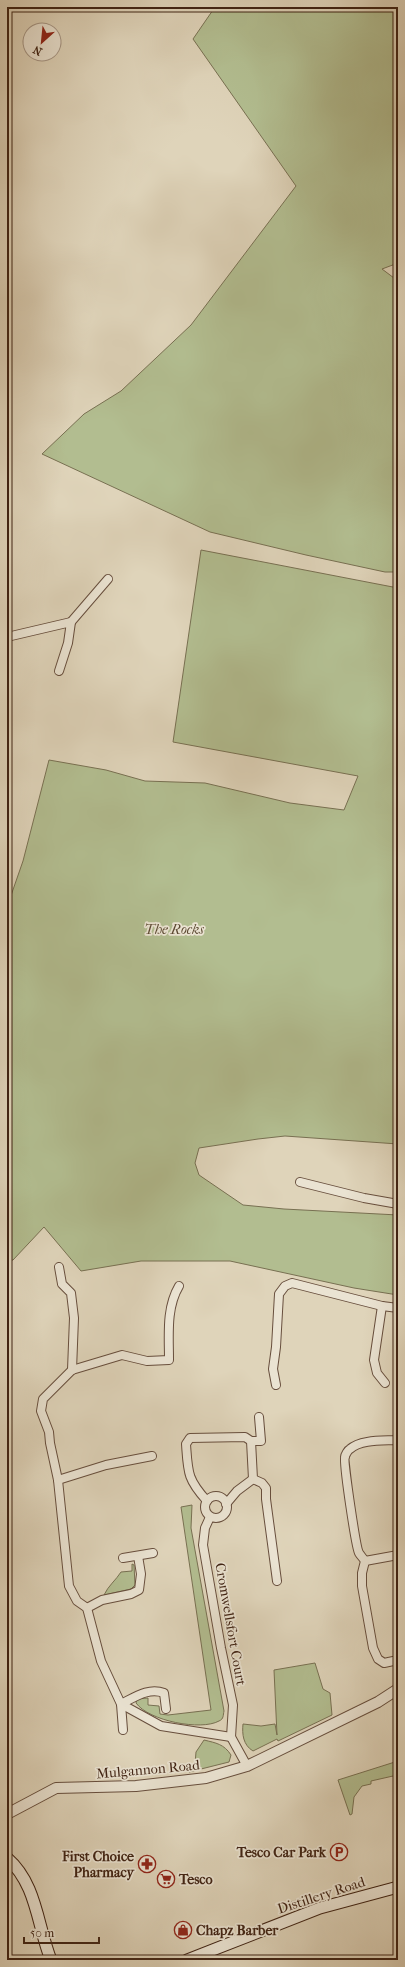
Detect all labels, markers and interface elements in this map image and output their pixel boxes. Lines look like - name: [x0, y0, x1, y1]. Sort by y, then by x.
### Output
- north arrow: [22, 22, 62, 62]
- text: N: [30, 42, 44, 58]
- park label: The Rocks: [144, 921, 204, 938]
- street label: Cromwellsfort Court: [211, 1561, 250, 1687]
- street label: Mulgannon Road: [96, 1756, 201, 1782]
- parking icon: Tesco Car Park: [329, 1842, 349, 1862]
- place label: Tesco Car Park: [236, 1844, 327, 1861]
- place label: First Choice Pharmacy: [61, 1848, 136, 1881]
- pharmacy icon: First Choice Pharmacy: [137, 1854, 157, 1874]
- supermarket icon: Tesco: [156, 1869, 176, 1889]
- place label: Tesco: [178, 1871, 213, 1888]
- street label: Distillery Road: [275, 1873, 368, 1918]
- scale bar: [24, 1919, 99, 1945]
- shop icon: Chapz Barber: [173, 1920, 193, 1940]
- place label: Chapz Barber: [196, 1922, 279, 1939]
- text: 50 m: [30, 1926, 54, 1940]

